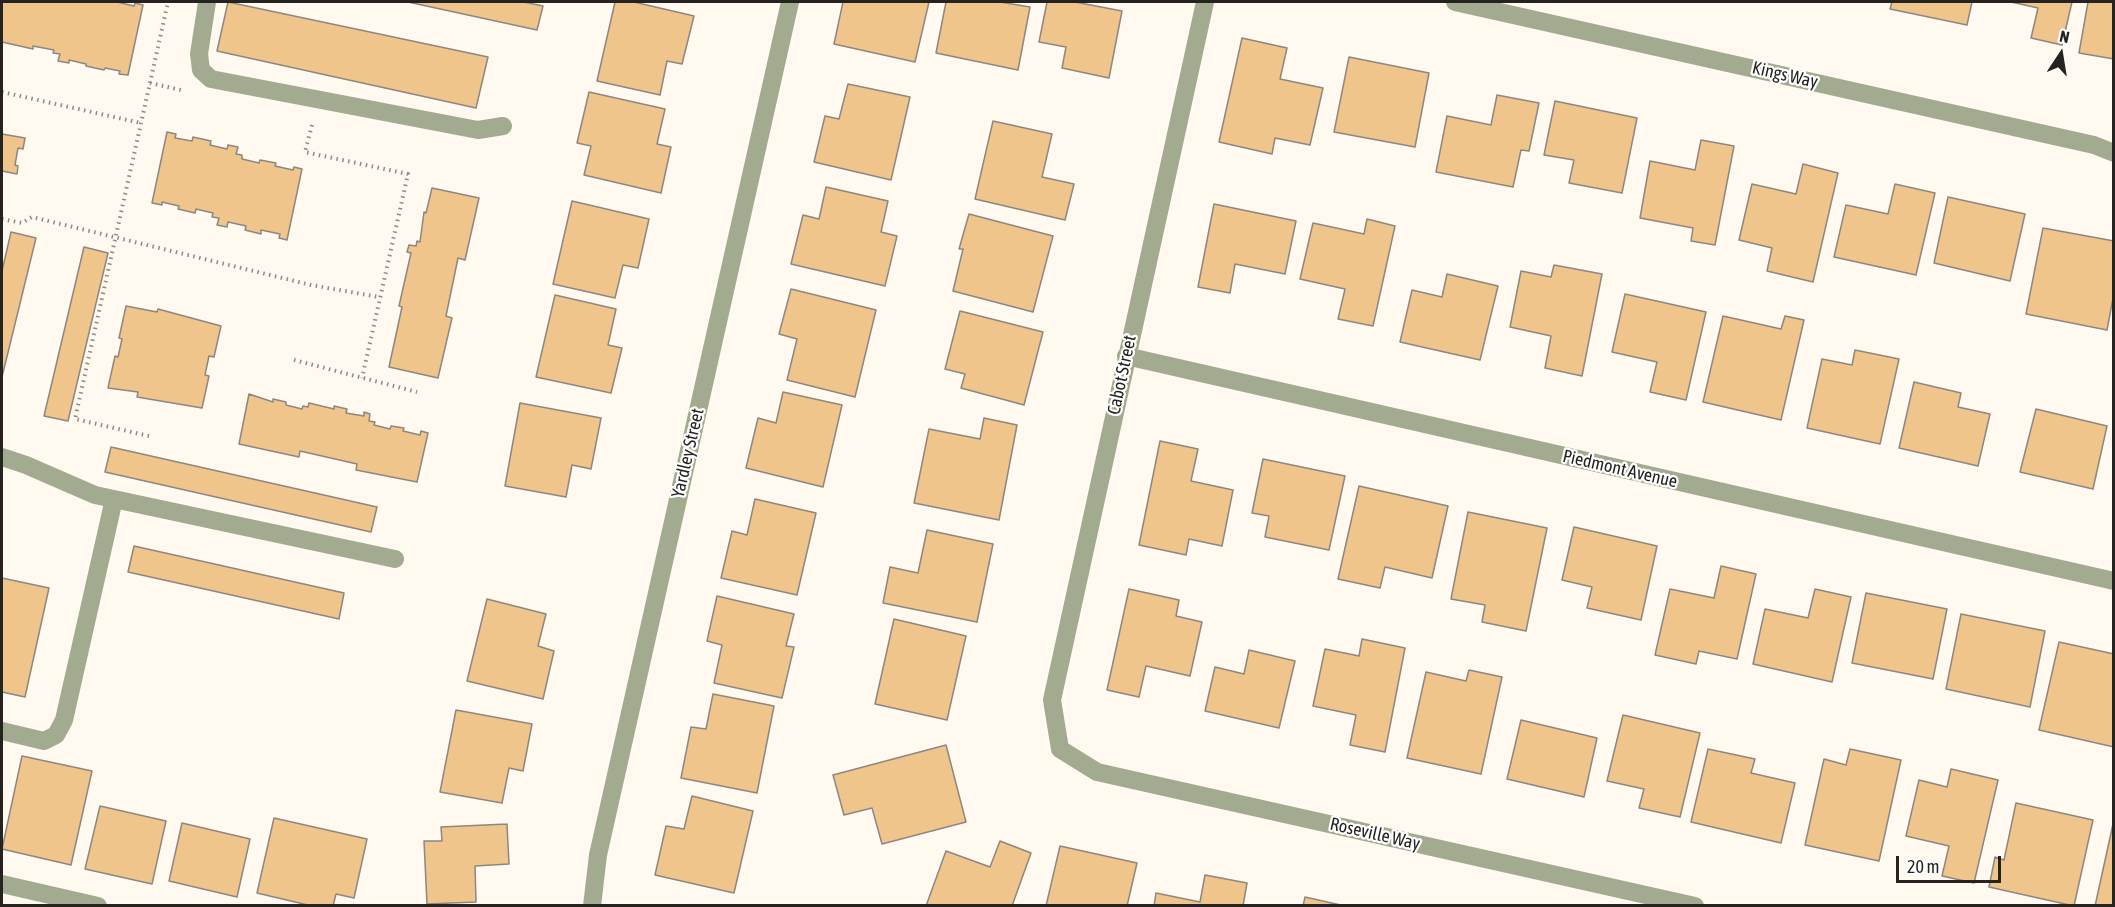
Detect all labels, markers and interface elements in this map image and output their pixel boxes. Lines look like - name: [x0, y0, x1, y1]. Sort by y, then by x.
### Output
- north arrow: [2031, 24, 2091, 84]
- text: N: [2058, 27, 2071, 46]
- street label: Kings Way: [1750, 57, 1820, 93]
- street label: Cabot Street: [1103, 333, 1141, 417]
- street label: Yardley Street: [667, 406, 709, 500]
- street label: Piedmont Avenue: [1561, 445, 1679, 493]
- street label: Roseville Way: [1328, 813, 1422, 855]
- scale bar: [1899, 844, 2004, 882]
- text: 20 m: [1907, 856, 1939, 877]

